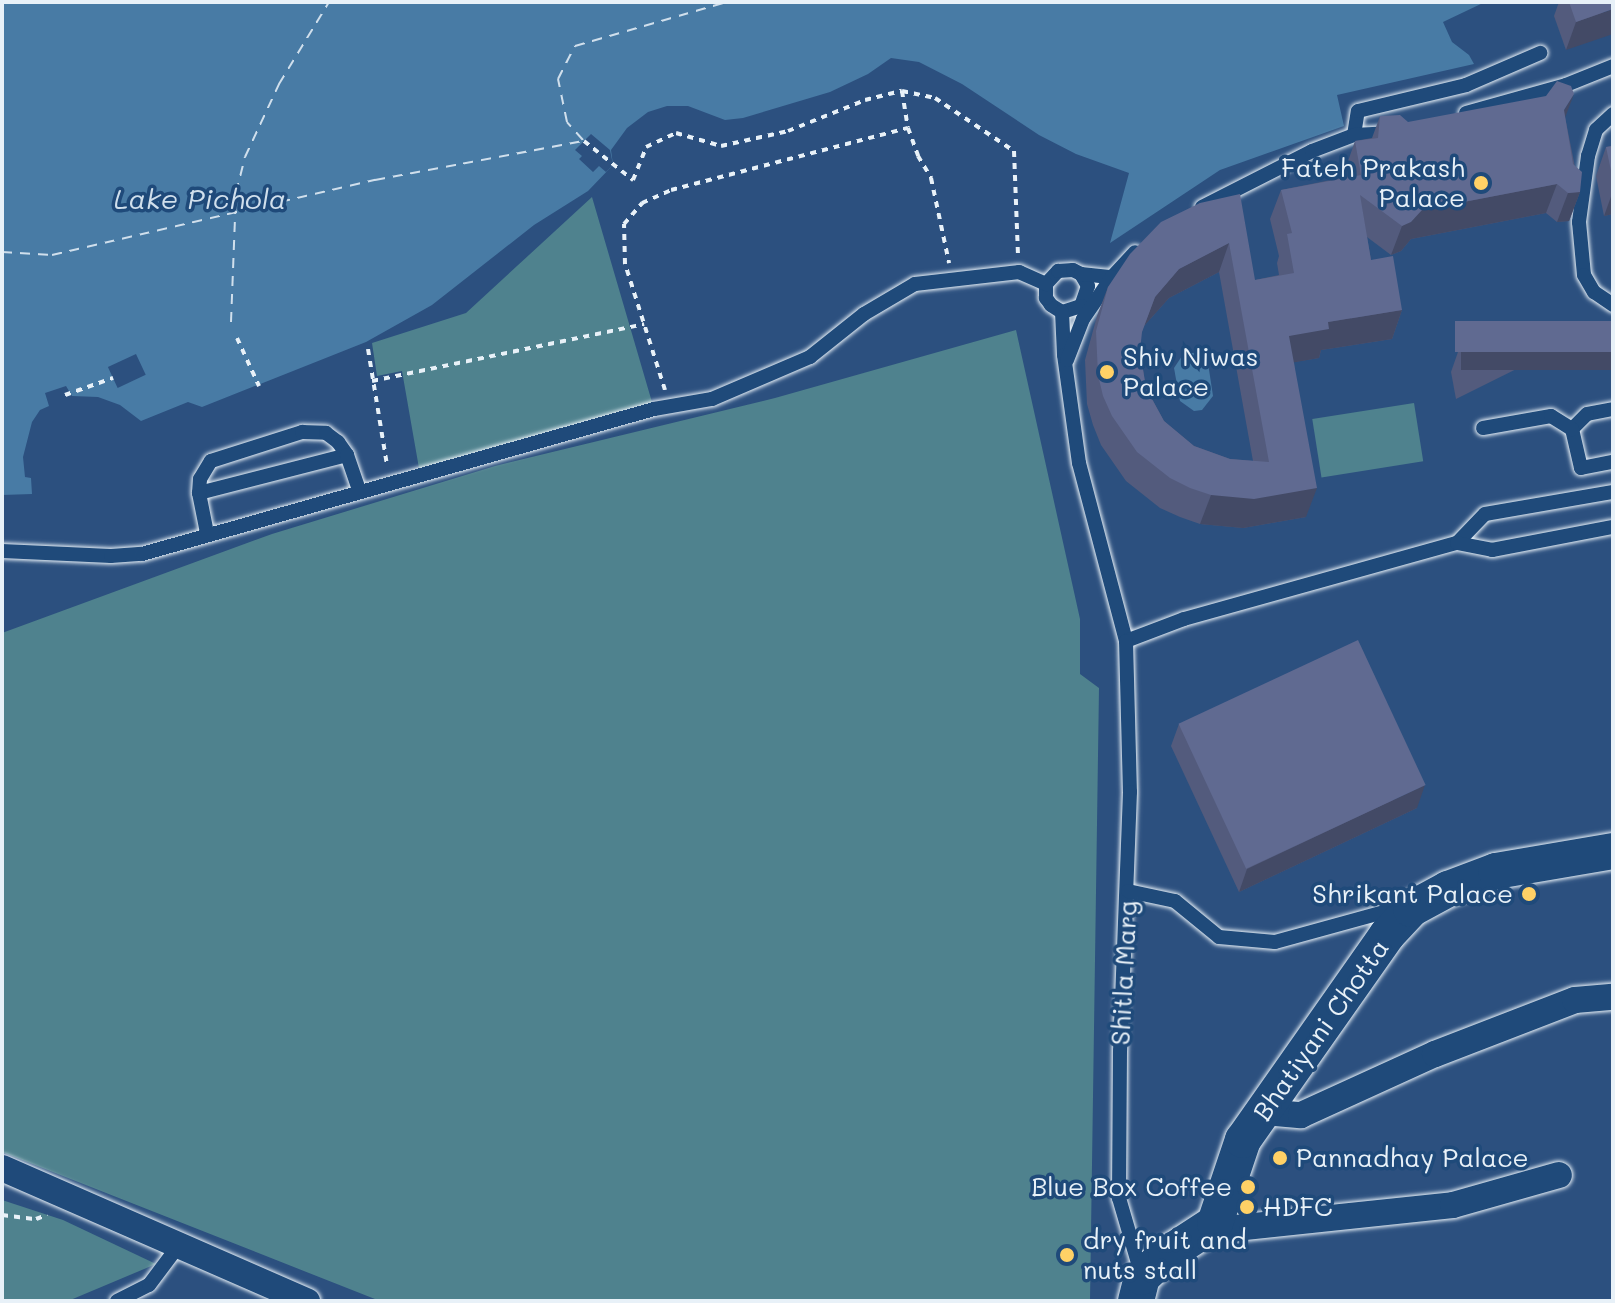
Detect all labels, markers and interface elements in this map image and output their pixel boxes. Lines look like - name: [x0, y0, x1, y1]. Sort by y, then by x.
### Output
- place label: Fateh Prakash Palace: [1281, 152, 1465, 214]
- marker: Fateh Prakash Palace: [1472, 174, 1490, 192]
- water label: Lake Pichola: [114, 181, 286, 215]
- place label: Shiv Niwas Palace: [1123, 341, 1258, 402]
- marker: Shiv Niwas Palace: [1098, 363, 1116, 381]
- place label: Shrikant Palace: [1312, 878, 1513, 910]
- marker: Shrikant Palace: [1520, 885, 1538, 903]
- street label: Shitla Marg: [1105, 900, 1143, 1046]
- street label: Bhatiyani Chotta: [1247, 933, 1395, 1127]
- place label: Pannadhay Palace: [1296, 1142, 1529, 1174]
- marker: Pannadhay Palace: [1271, 1149, 1289, 1167]
- place label: Blue Box Coffee: [1031, 1171, 1232, 1203]
- marker: Blue Box Coffee: [1239, 1178, 1257, 1196]
- place label: HDFC: [1263, 1191, 1332, 1223]
- marker: HDFC: [1238, 1198, 1256, 1216]
- place label: dry fruit and nuts stall: [1083, 1224, 1247, 1286]
- marker: dry fruit and nuts stall: [1058, 1246, 1076, 1264]

